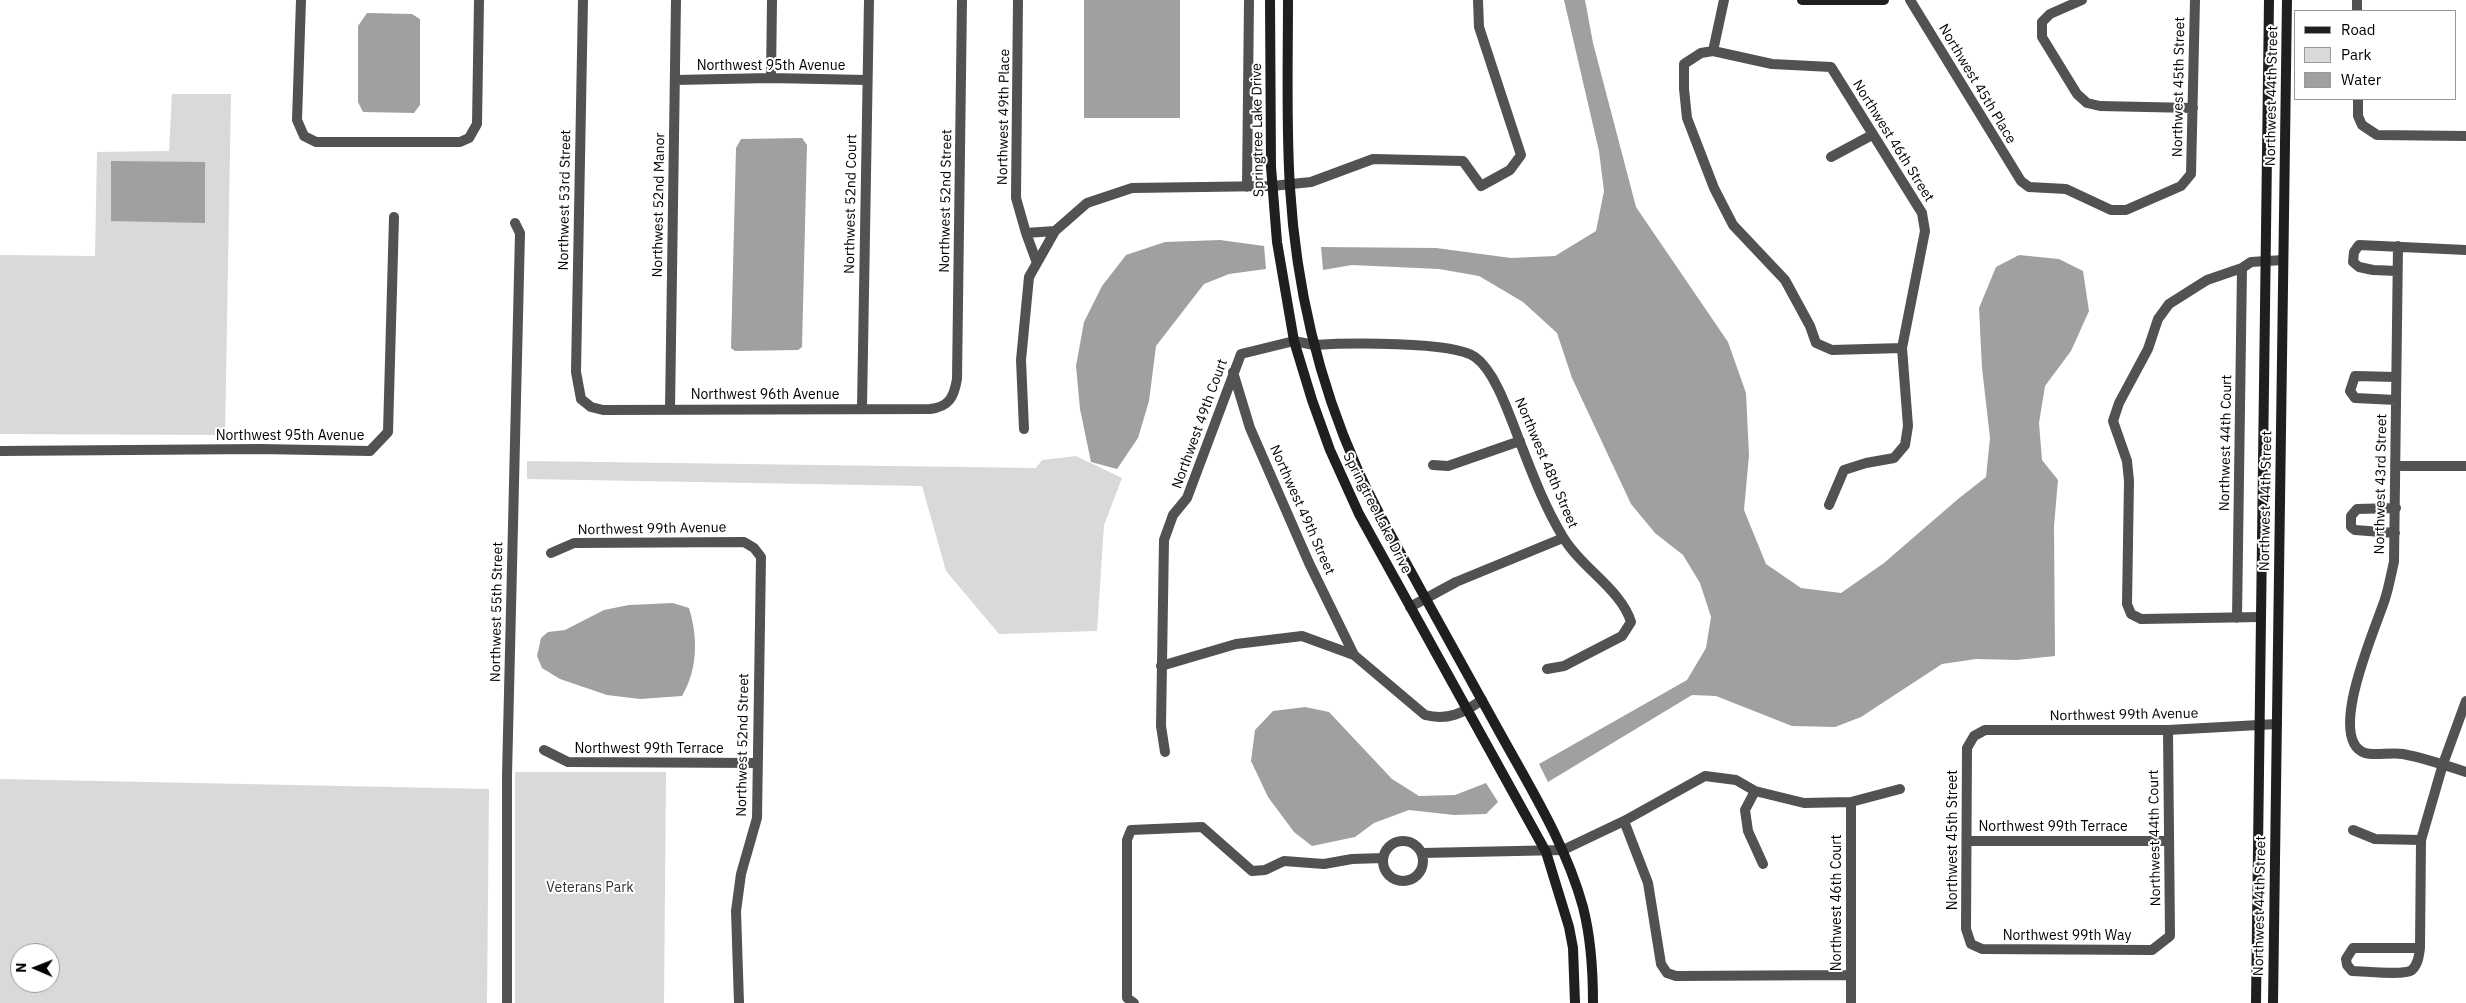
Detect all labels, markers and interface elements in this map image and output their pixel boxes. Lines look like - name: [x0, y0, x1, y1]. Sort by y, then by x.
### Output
- legend: [2294, 10, 2456, 100]
- street label: Northwest 45th Street: [2169, 17, 2189, 157]
- text: Road: [2341, 20, 2376, 39]
- street label: Northwest 45th Place: [1935, 21, 2019, 147]
- street label: Northwest 44th Street: [2262, 26, 2282, 166]
- text: Park: [2341, 45, 2371, 64]
- street label: Northwest 49th Place: [994, 49, 1014, 185]
- street label: Northwest 95th Avenue: [697, 58, 845, 74]
- street label: Springtree Lake Drive: [1248, 63, 1268, 197]
- text: Water: [2341, 70, 2381, 89]
- street label: Northwest 46th Street: [1849, 77, 1937, 205]
- street label: Northwest 52nd Street: [936, 129, 956, 273]
- street label: Northwest 53rd Street: [555, 130, 575, 270]
- street label: Northwest 52nd Manor: [649, 132, 669, 278]
- street label: Northwest 52nd Court: [841, 134, 861, 274]
- street label: Northwest 49th Court: [1169, 357, 1231, 491]
- street label: Northwest 44th Court: [2216, 375, 2236, 511]
- street label: Northwest 96th Avenue: [691, 387, 839, 403]
- street label: Northwest 48th Street: [1511, 395, 1581, 531]
- street label: Northwest 43rd Street: [2371, 414, 2391, 554]
- street label: Northwest 95th Avenue: [216, 428, 364, 444]
- street label: Northwest 44th Street: [2256, 431, 2276, 571]
- street label: Northwest 49th Street: [1266, 442, 1338, 578]
- street label: Springtree Lake Drive: [1339, 449, 1415, 577]
- street label: Northwest 99th Avenue: [577, 519, 727, 539]
- street label: Northwest 55th Street: [487, 542, 507, 682]
- street label: Northwest 52nd Street: [733, 673, 753, 817]
- street label: Northwest 99th Avenue: [2049, 705, 2199, 725]
- street label: Northwest 99th Terrace: [574, 741, 724, 757]
- street label: Northwest 45th Street: [1945, 770, 1961, 910]
- street label: Northwest 44th Court: [2145, 770, 2165, 906]
- street label: Northwest 99th Terrace: [1978, 819, 2128, 835]
- street label: Northwest 46th Court: [1829, 835, 1845, 971]
- street label: Northwest 44th Street: [2250, 836, 2270, 976]
- park label: Veterans Park: [546, 880, 634, 896]
- street label: Northwest 99th Way: [2003, 928, 2131, 944]
- north arrow: [10, 943, 60, 993]
- text: N: [12, 963, 30, 973]

